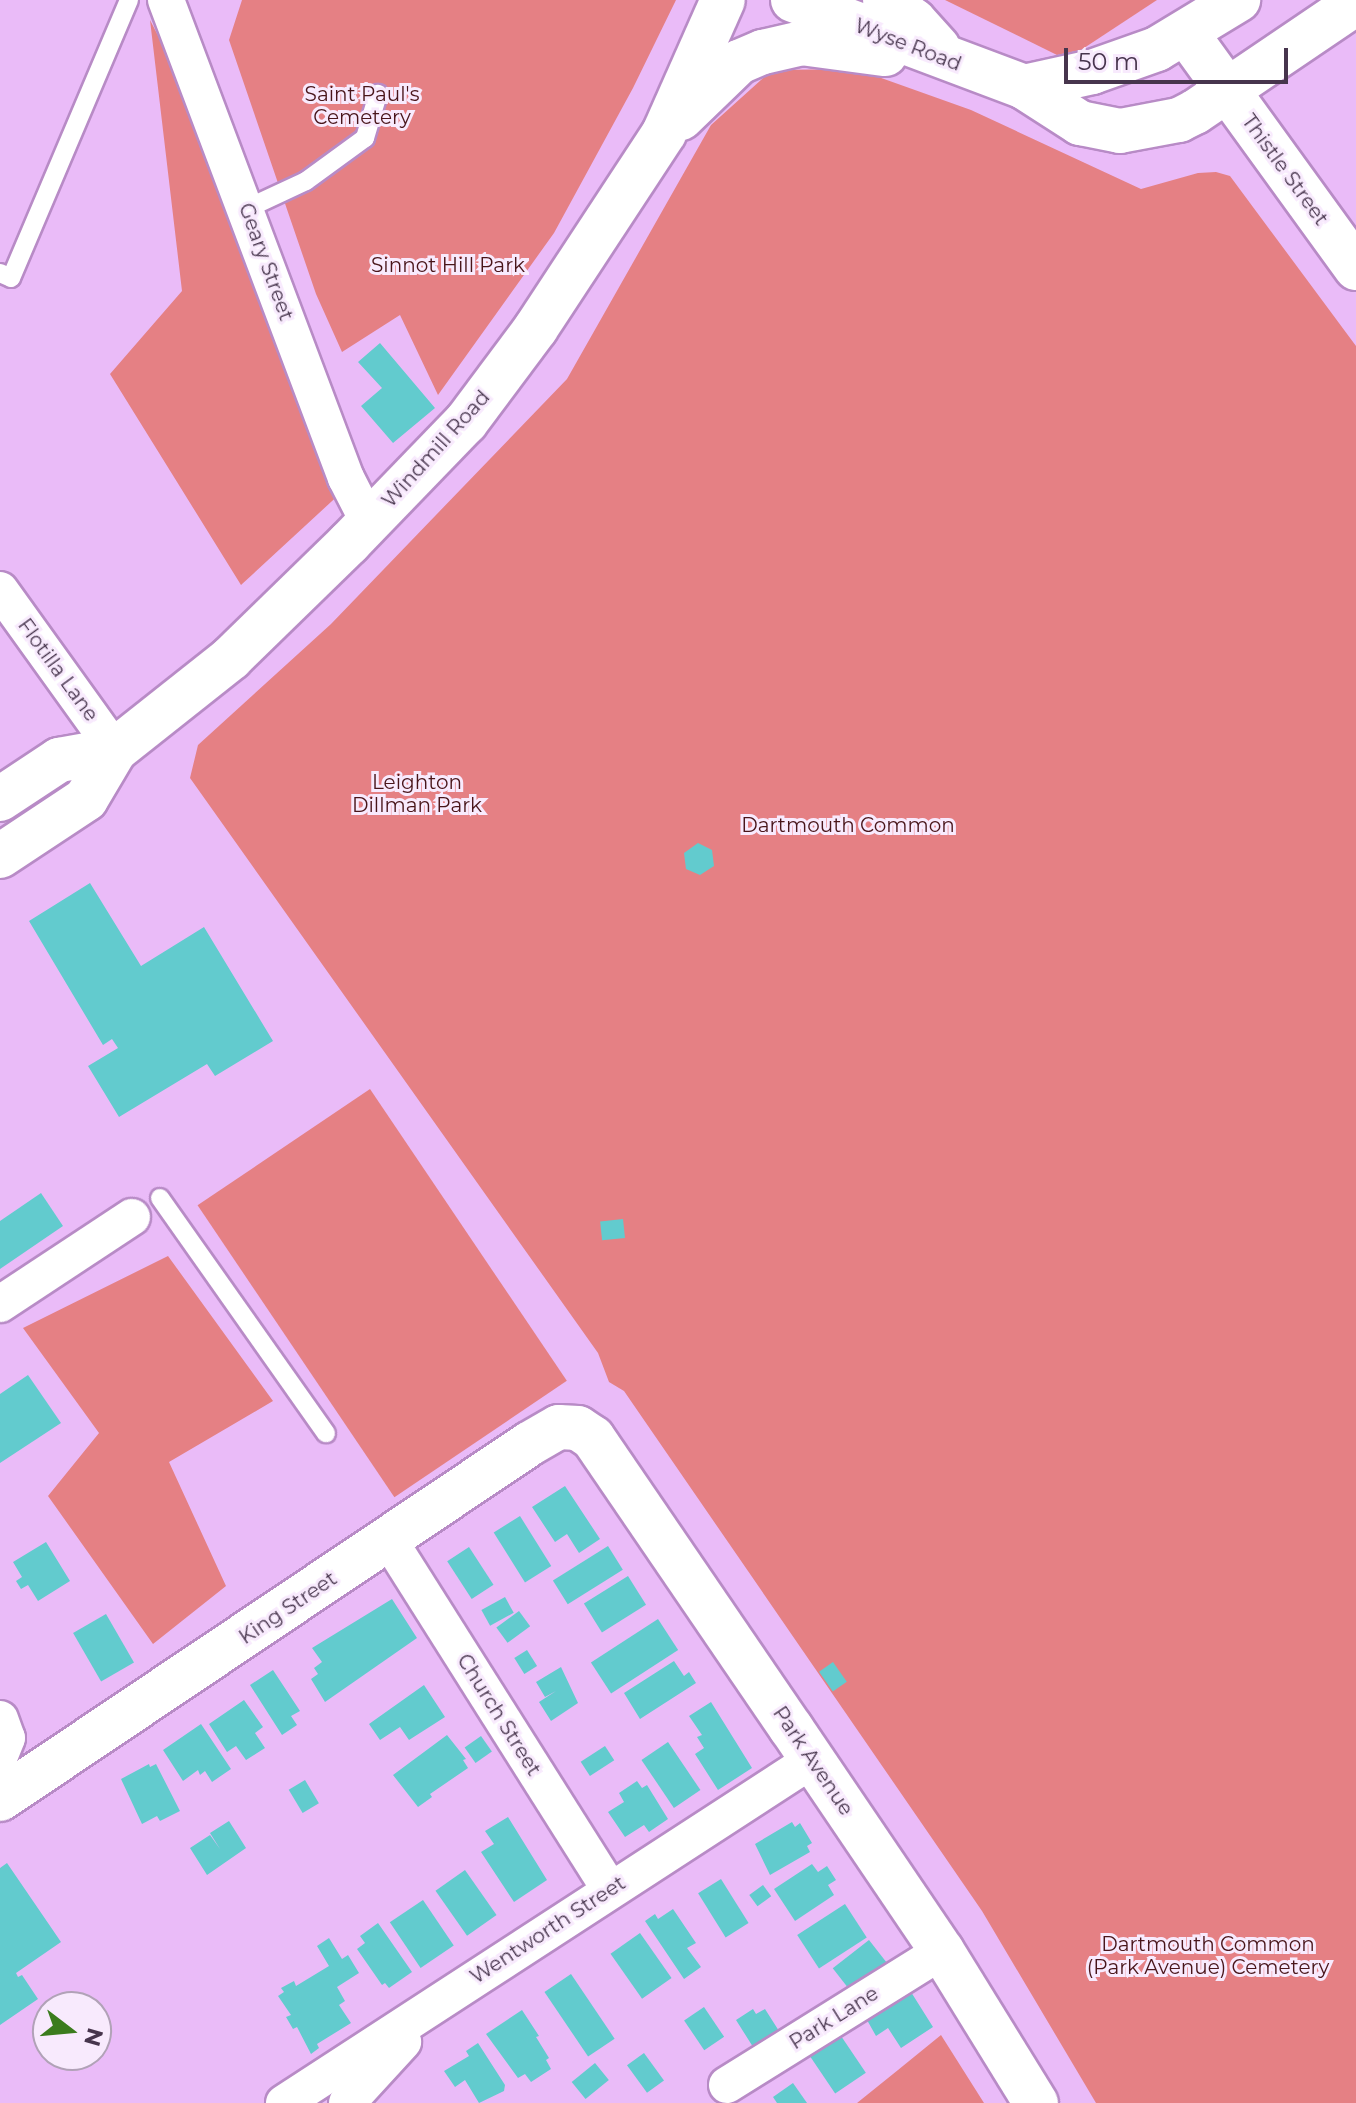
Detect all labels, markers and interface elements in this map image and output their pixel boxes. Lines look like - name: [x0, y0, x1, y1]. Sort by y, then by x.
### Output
- street label: Wyse Road: [851, 14, 965, 76]
- scale bar: [1068, 32, 1292, 82]
- text: 50 m: [1078, 47, 1139, 76]
- park label: Saint Paul's Cemetery: [305, 82, 419, 129]
- street label: Thistle Street: [1237, 110, 1333, 230]
- street label: Geary Street: [234, 200, 298, 324]
- park label: Sinnot Hill Park: [371, 253, 525, 277]
- street label: Windmill Road: [377, 386, 495, 512]
- street label: Flotilla Lane: [13, 614, 103, 726]
- park label: Leighton Dillman Park: [352, 771, 482, 818]
- park label: Dartmouth Common: [741, 813, 955, 837]
- street label: King Street: [235, 1567, 341, 1649]
- street label: Church Street: [452, 1650, 546, 1780]
- street label: Park Avenue: [768, 1702, 858, 1820]
- street label: Wentworth Street: [466, 1871, 630, 1989]
- park label: Dartmouth Common (Park Avenue) Cemetery: [1087, 1932, 1329, 1979]
- street label: Park Lane: [785, 1981, 883, 2055]
- north arrow: [32, 1991, 112, 2071]
- text: N: [78, 2025, 109, 2049]

